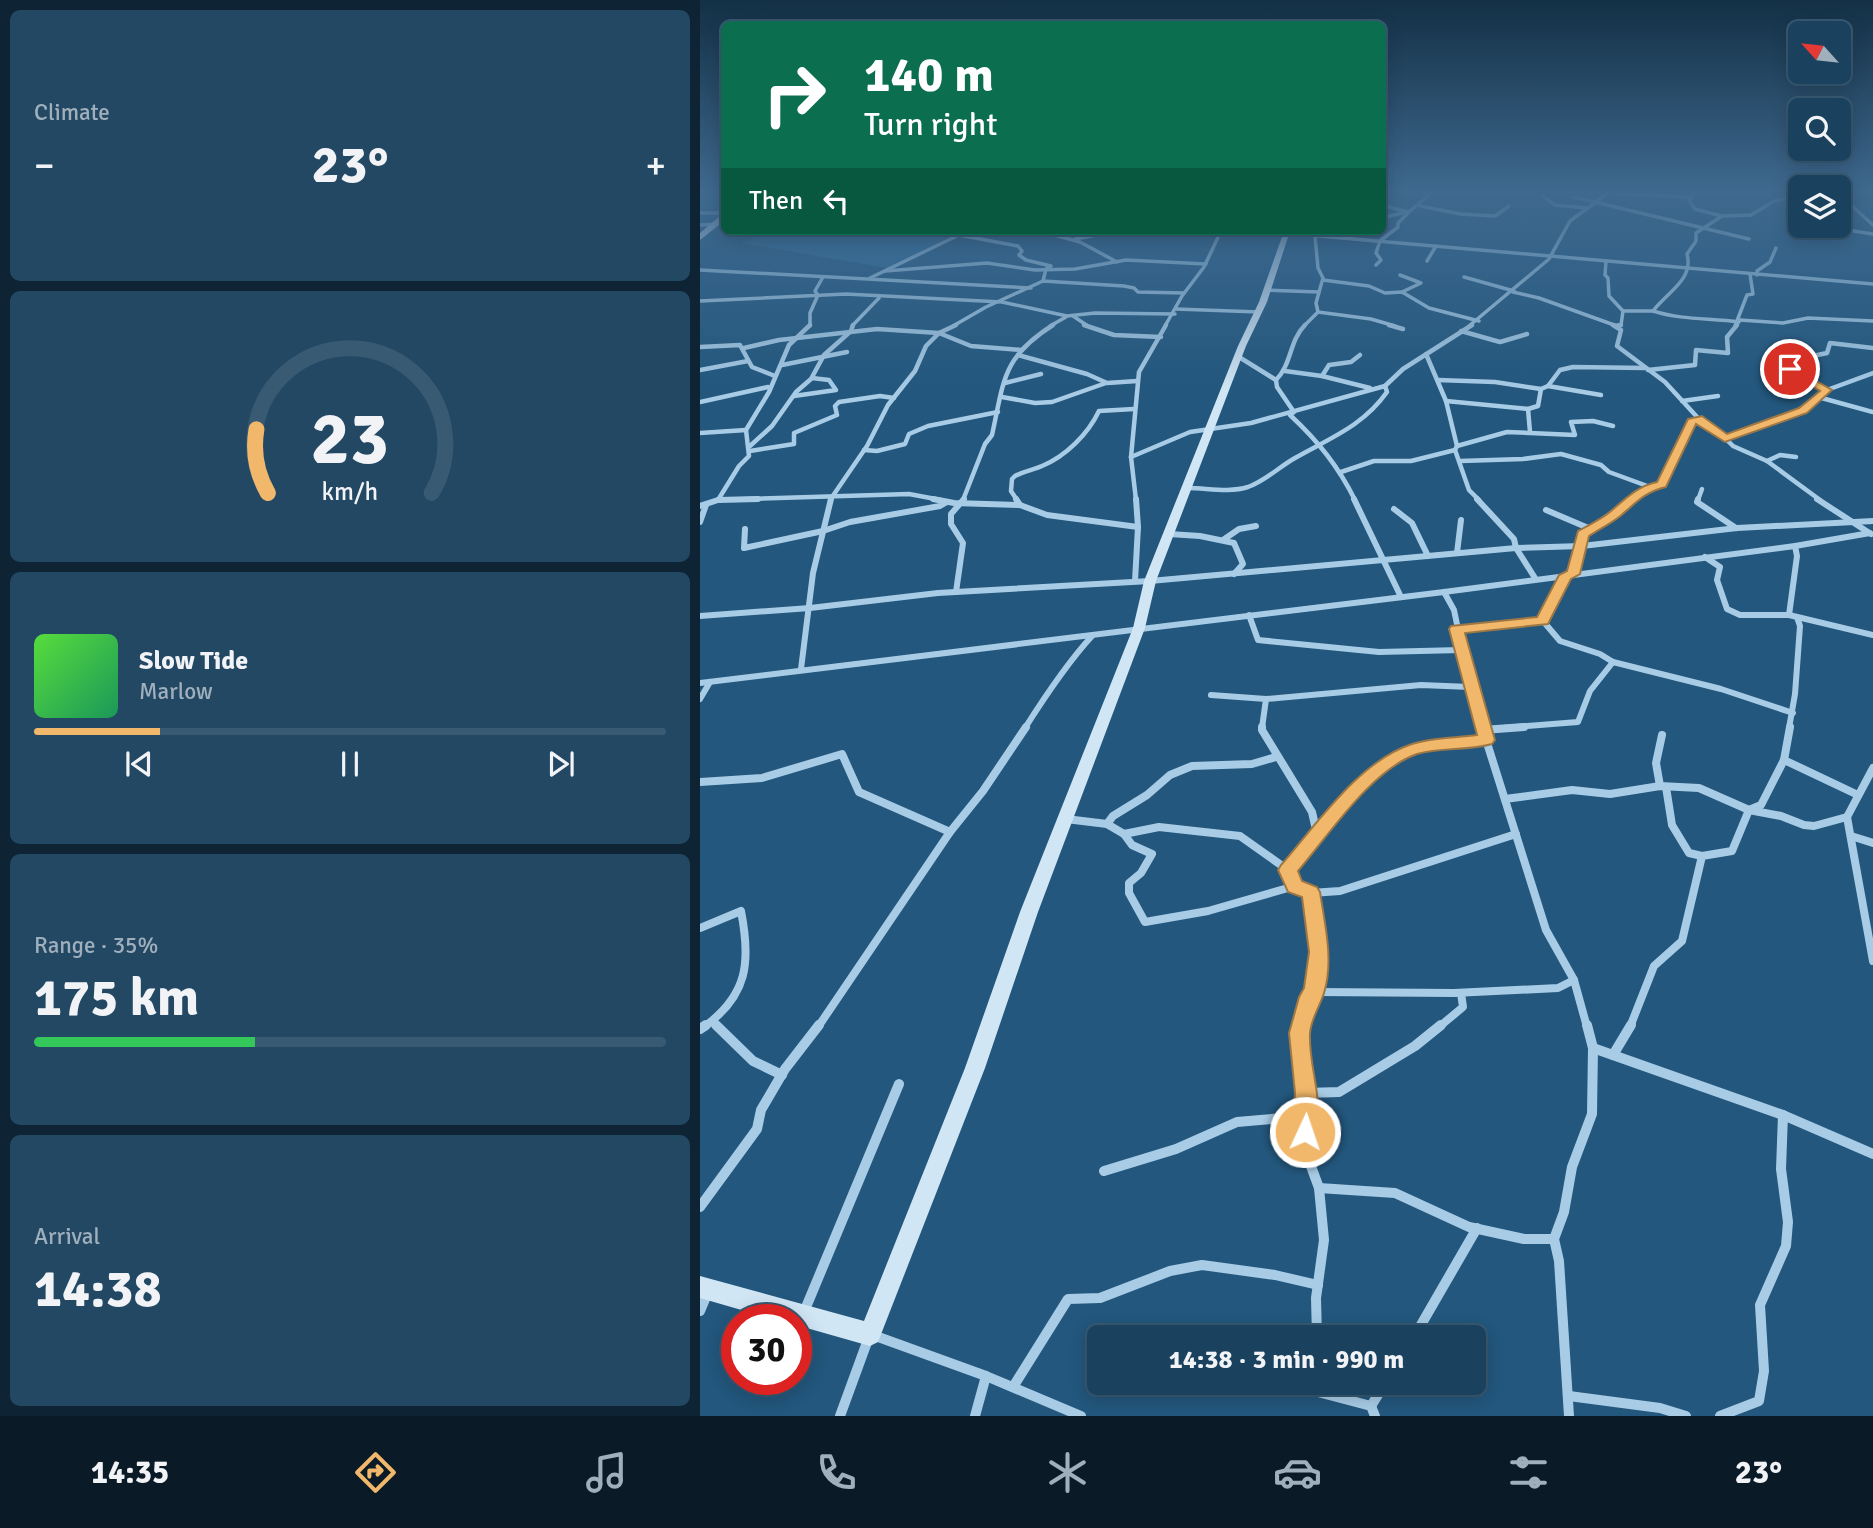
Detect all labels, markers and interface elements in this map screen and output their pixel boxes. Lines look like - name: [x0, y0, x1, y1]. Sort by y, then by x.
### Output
- north arrow: [1788, 21, 1852, 84]
- map controls: [1788, 21, 1851, 238]
- text: 140 m: [864, 45, 994, 105]
- icon: right: [749, 49, 840, 140]
- text: Climate: [34, 98, 110, 127]
- button: search: [1788, 98, 1851, 161]
- text: Turn right: [864, 105, 997, 144]
- text: 23°: [312, 133, 388, 197]
- text: −: [34, 142, 55, 189]
- text: +: [645, 142, 666, 189]
- button: layers: [1788, 175, 1851, 238]
- icon: left: [817, 182, 855, 220]
- text: Then: [749, 185, 803, 217]
- pin: [1760, 339, 1820, 399]
- icon: arrive: [1771, 350, 1809, 388]
- text: 23: [311, 395, 389, 484]
- text: km/h: [322, 476, 378, 507]
- text: Slow Tide: [139, 645, 248, 677]
- text: Marlow: [139, 677, 213, 706]
- icon: previous: [120, 745, 158, 783]
- icon: pause: [331, 745, 369, 783]
- icon: next: [542, 745, 580, 783]
- text: Range · 35%: [34, 931, 158, 960]
- text: 175 km: [34, 966, 199, 1030]
- position arrow: [1268, 1095, 1342, 1169]
- text: Arrival: [34, 1222, 100, 1251]
- text: 14:38: [34, 1257, 162, 1321]
- speed limit sign: 30: [721, 1304, 812, 1395]
- text: 14:38 · 3 min · 990 m: [1169, 1344, 1404, 1376]
- icon: directions: [351, 1448, 400, 1497]
- icon: music: [582, 1448, 631, 1497]
- icon: phone: [812, 1448, 861, 1497]
- icon: climate: [1043, 1448, 1092, 1497]
- icon: car: [1273, 1448, 1322, 1497]
- icon: filters: [1504, 1448, 1553, 1497]
- text: 14:35: [91, 1453, 169, 1492]
- text: 23°: [1735, 1453, 1782, 1492]

